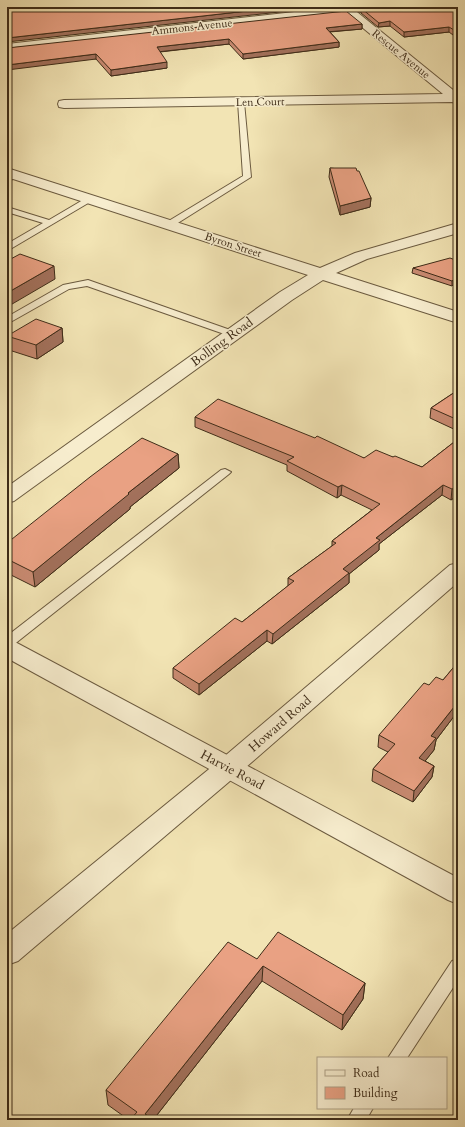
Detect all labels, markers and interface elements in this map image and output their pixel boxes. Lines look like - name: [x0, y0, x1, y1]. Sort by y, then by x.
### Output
- street label: Ammons Avenue: [151, 15, 233, 39]
- street label: Rescue Avenue: [369, 26, 433, 82]
- street label: Len Court: [235, 94, 285, 110]
- street label: Byron Street: [203, 229, 264, 261]
- street label: Bolling Road: [187, 313, 257, 371]
- street label: Howard Road: [245, 692, 315, 756]
- street label: Harvie Road: [197, 746, 267, 794]
- legend: [317, 1057, 447, 1109]
- text: Road: [353, 1065, 380, 1081]
- text: Building: [353, 1085, 398, 1101]

